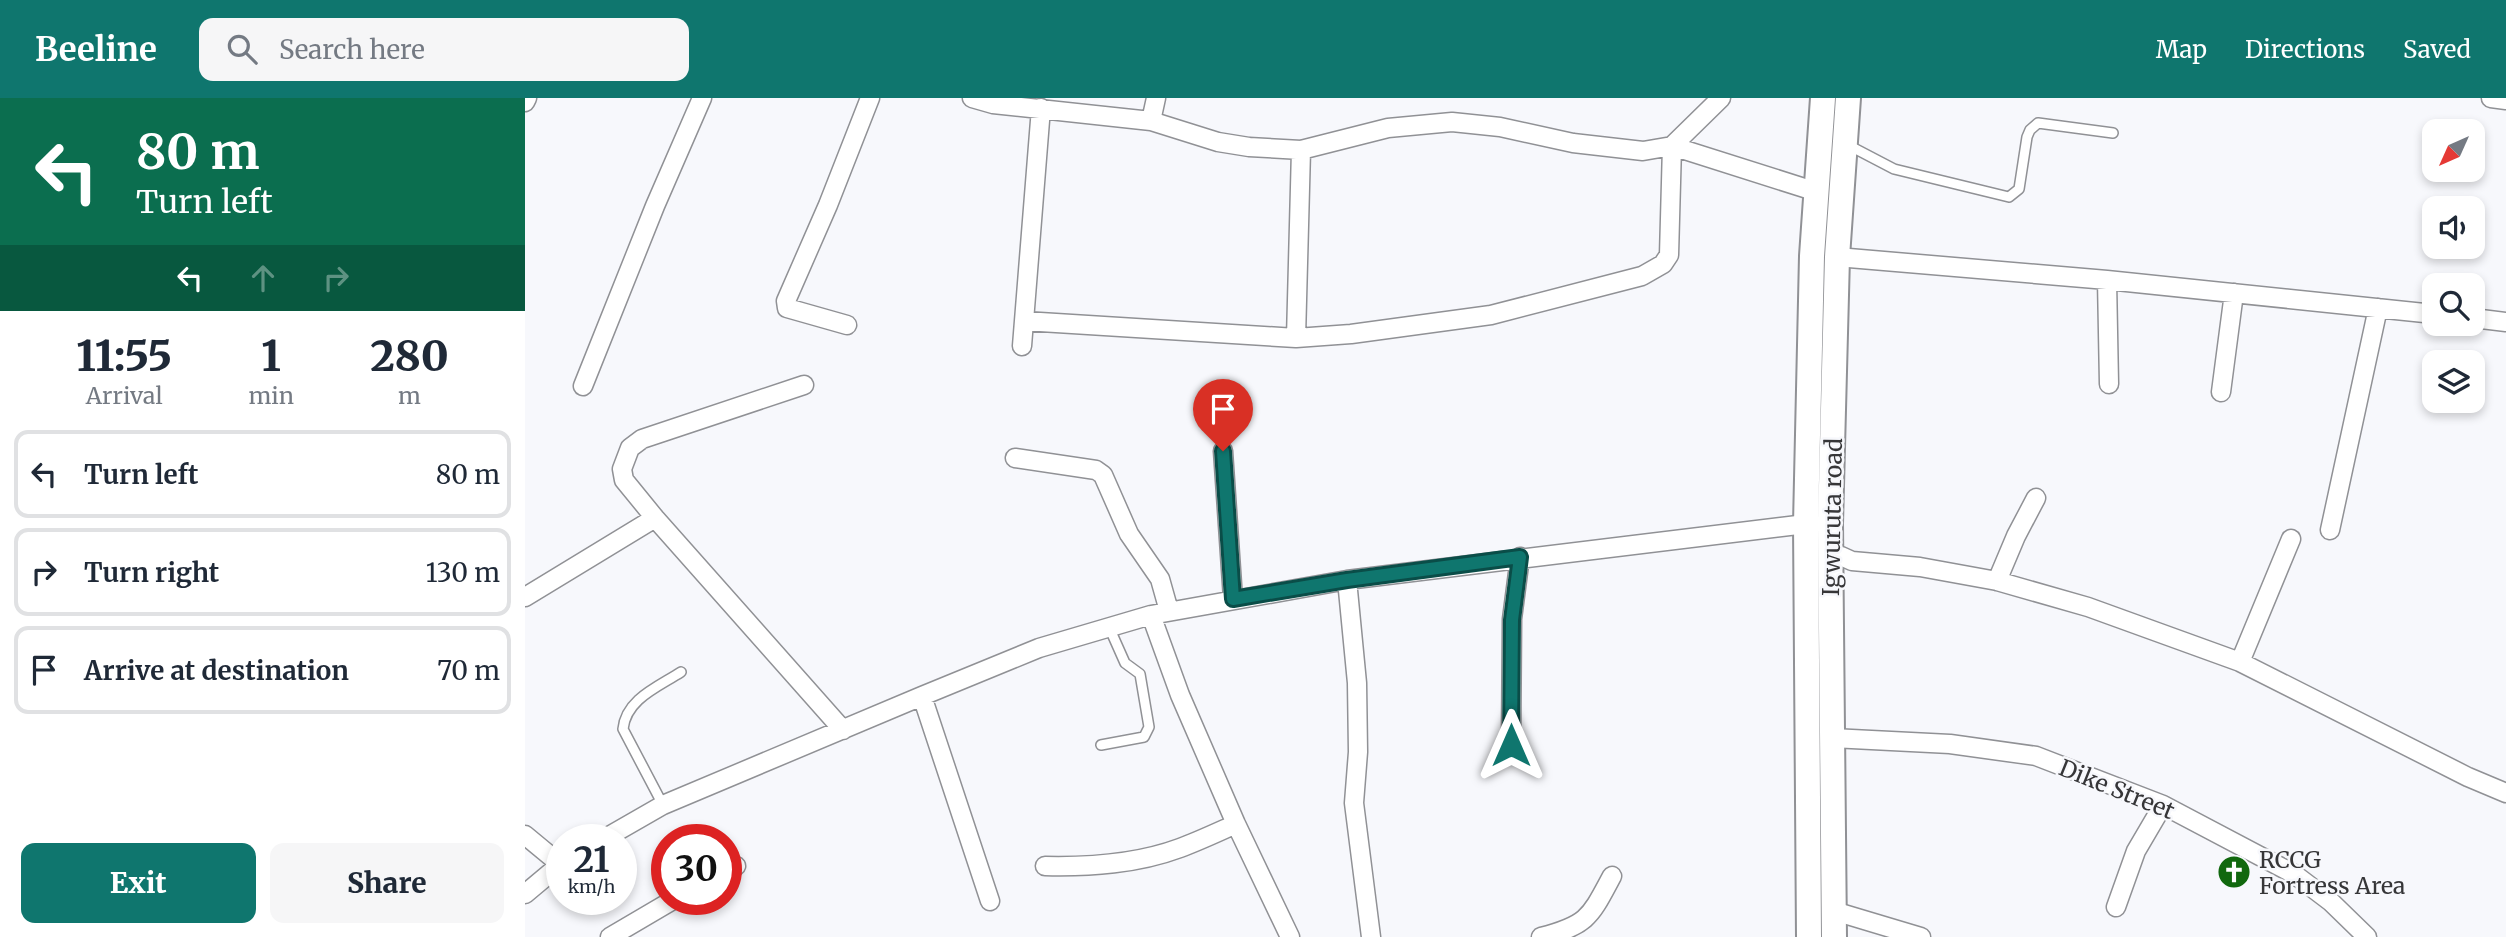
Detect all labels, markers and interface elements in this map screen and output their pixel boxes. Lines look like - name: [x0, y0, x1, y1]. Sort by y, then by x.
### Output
- search box: [199, 18, 689, 81]
- text: Beeline: [35, 29, 157, 70]
- icon: search: [223, 30, 261, 68]
- text: Search here: [279, 33, 425, 66]
- text: Map: [2156, 34, 2207, 65]
- text: Directions: [2245, 34, 2365, 65]
- text: Saved: [2403, 34, 2471, 65]
- north arrow: [2422, 119, 2485, 182]
- map controls: [2422, 119, 2485, 413]
- text: 80 m: [136, 121, 259, 182]
- icon: left: [21, 126, 112, 217]
- text: Turn left: [136, 182, 273, 222]
- button: sound: [2422, 196, 2485, 259]
- icon: left: [171, 259, 209, 297]
- icon: ahead: [244, 259, 282, 297]
- icon: right: [317, 259, 355, 297]
- button: search: [2422, 273, 2485, 336]
- text: 11:55: [76, 330, 172, 382]
- text: 1: [261, 330, 281, 382]
- text: 280: [370, 330, 449, 382]
- button: layers: [2422, 350, 2485, 413]
- pin: [1193, 379, 1253, 451]
- text: Arrival: [86, 381, 163, 410]
- text: min: [248, 381, 294, 410]
- text: m: [398, 381, 421, 410]
- icon: arrive: [1204, 390, 1242, 428]
- street label: Igwuruta road: [1816, 438, 1848, 596]
- icon: left: [25, 455, 63, 493]
- text: Turn left: [84, 458, 198, 491]
- text: 80 m: [436, 458, 500, 491]
- icon: right: [25, 553, 63, 591]
- text: Turn right: [84, 556, 219, 589]
- text: 130 m: [426, 556, 500, 589]
- icon: arrive: [25, 651, 63, 689]
- text: Arrive at destination: [84, 654, 349, 687]
- text: 70 m: [437, 654, 500, 687]
- position arrow: [1474, 708, 1548, 782]
- street label: Dike Street: [2055, 753, 2179, 825]
- speed limit sign: 30: [651, 824, 742, 915]
- text: 21: [574, 838, 609, 882]
- button: Exit: [21, 843, 256, 923]
- button: Share: [270, 843, 504, 923]
- place label: RCCG Fortress Area: [2259, 845, 2405, 900]
- church icon: RCCG Fortress Area: [2215, 853, 2253, 891]
- text: km/h: [568, 875, 615, 898]

